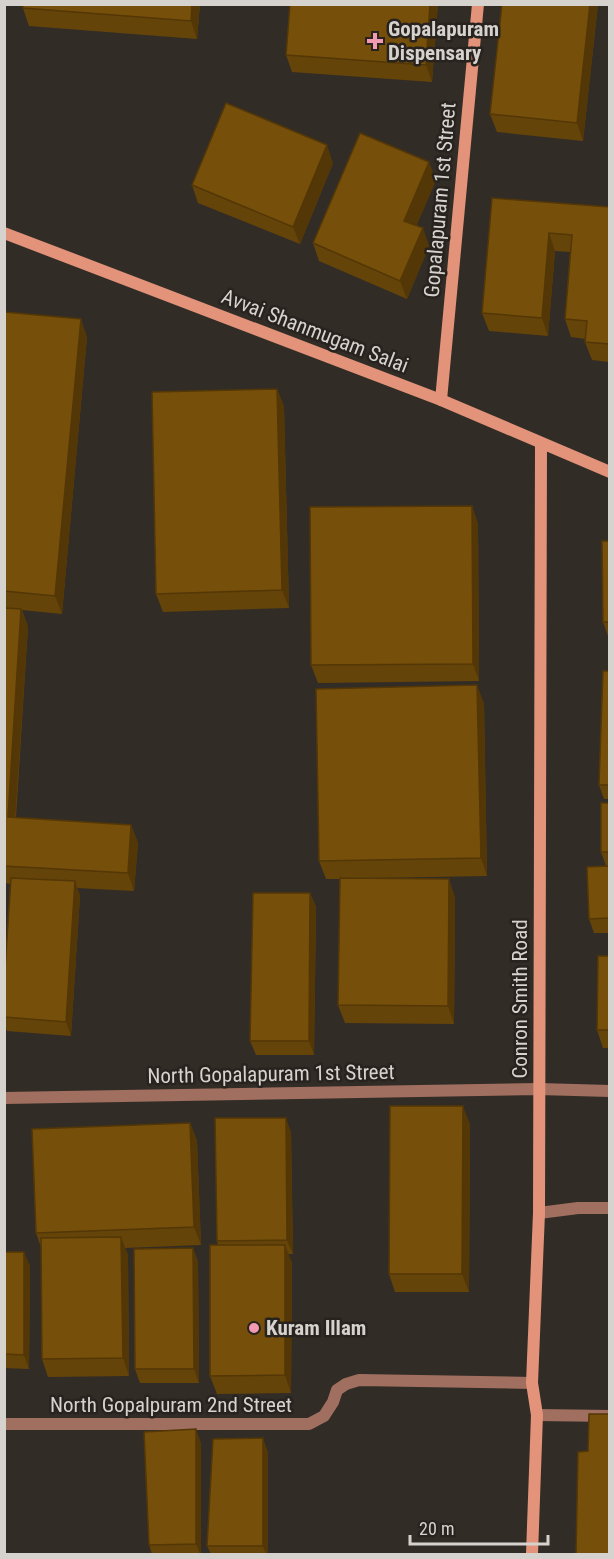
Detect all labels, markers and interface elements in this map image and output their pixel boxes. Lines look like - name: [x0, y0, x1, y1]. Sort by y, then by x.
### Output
- place label: Gopalapuram Dispensary: [388, 17, 499, 65]
- marker: Gopalapuram Dispensary: [366, 32, 384, 50]
- street label: Gopalapuram 1st Street: [420, 102, 460, 298]
- street label: Avvai Shanmugam Salai: [218, 284, 412, 378]
- street label: Conron Smith Road: [508, 919, 532, 1079]
- street label: North Gopalapuram 1st Street: [147, 1060, 395, 1088]
- place label: Kuram Illam: [266, 1316, 366, 1340]
- marker: Kuram Illam: [247, 1321, 261, 1335]
- street label: North Gopalpuram 2nd Street: [50, 1393, 292, 1417]
- scale bar: [410, 1508, 548, 1546]
- text: 20 m: [419, 1518, 454, 1539]

